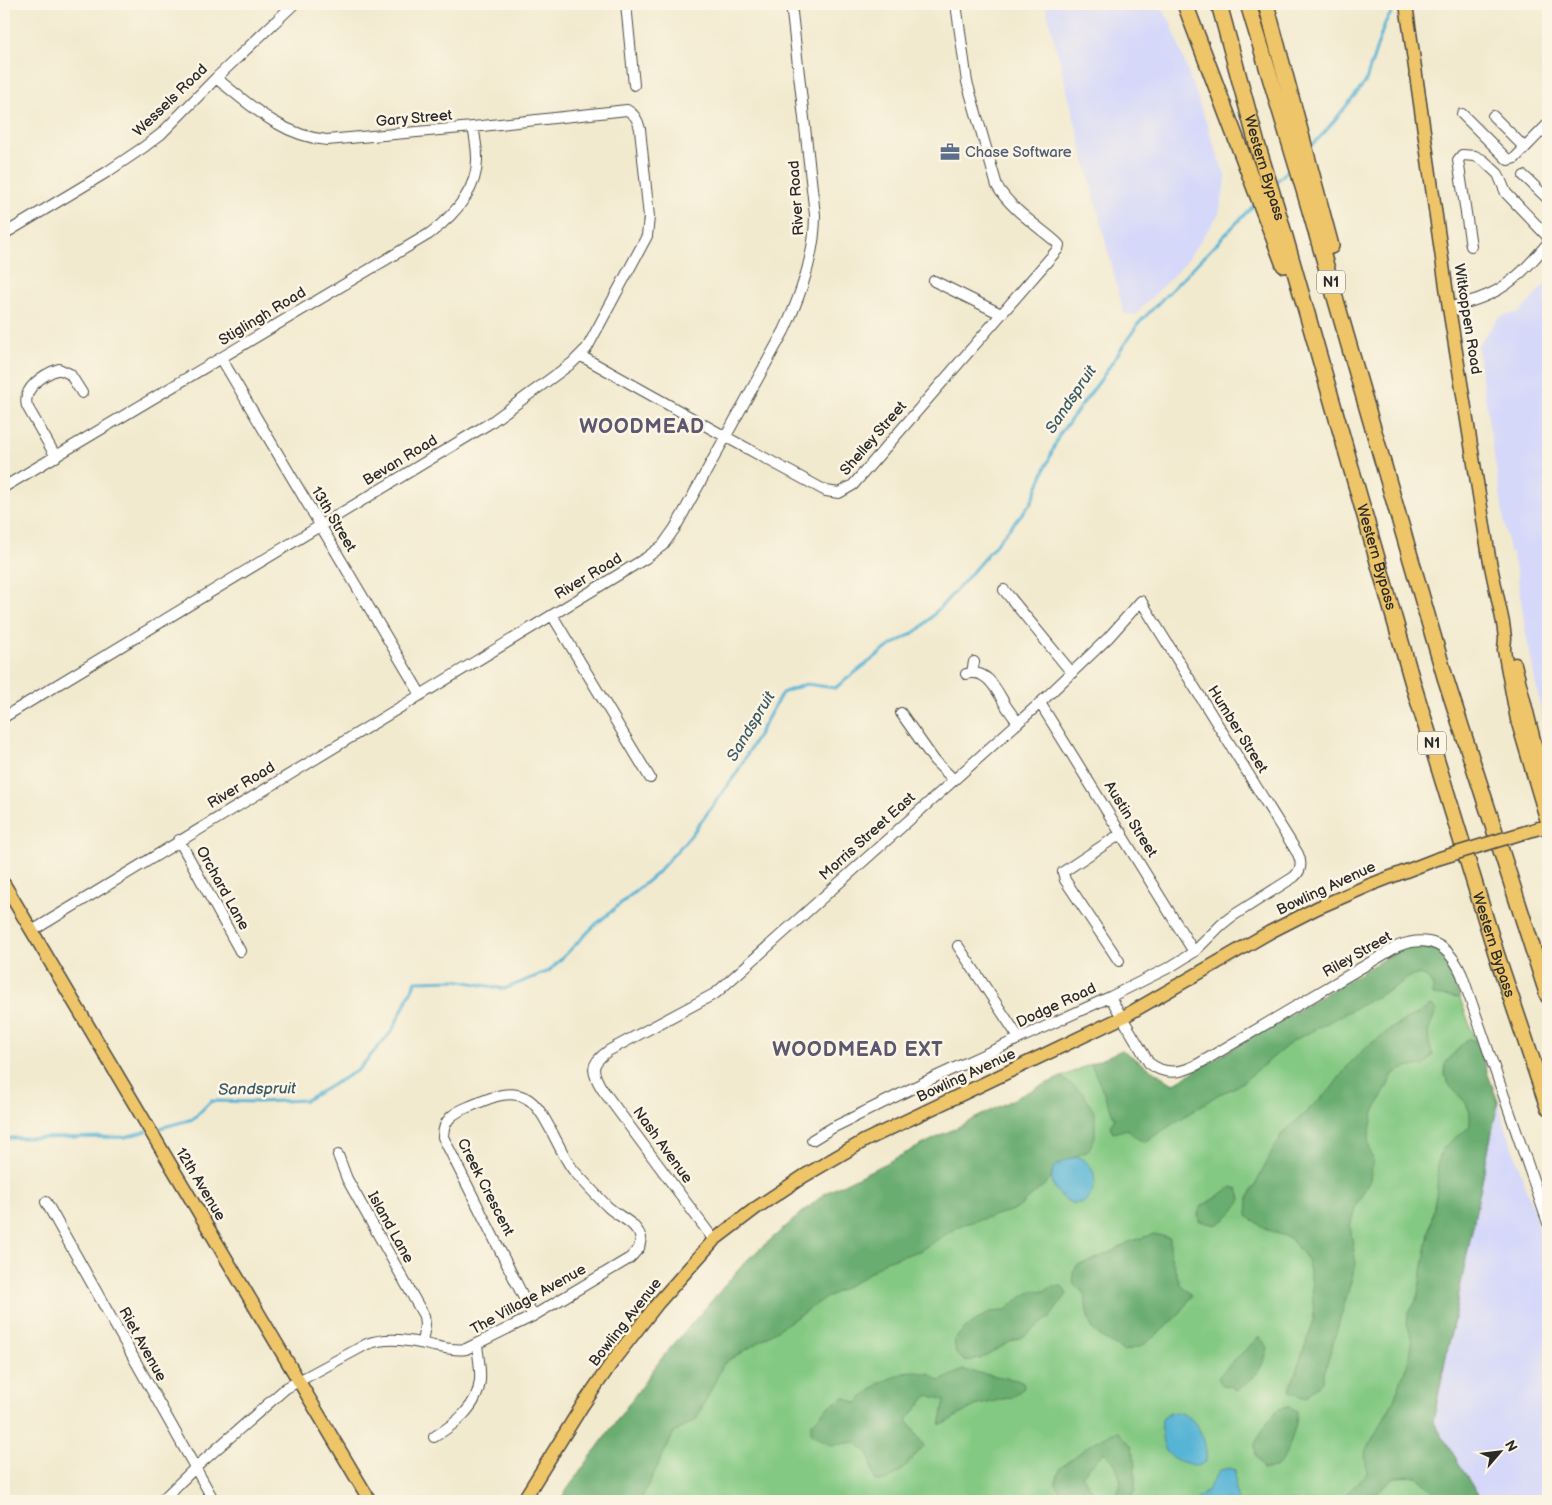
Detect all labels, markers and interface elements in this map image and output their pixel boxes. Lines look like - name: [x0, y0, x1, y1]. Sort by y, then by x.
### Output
- street label: Wessels Road: [129, 60, 212, 141]
- street label: Gary Street: [375, 106, 453, 131]
- street label: Western Bypass: [1240, 113, 1289, 223]
- office icon: Chase Software: [939, 141, 961, 163]
- place label: Chase Software: [965, 143, 1072, 162]
- street label: River Road: [784, 160, 809, 236]
- street label: Witkoppen Road: [1449, 262, 1486, 376]
- road number: N1: [1317, 270, 1345, 294]
- street label: Stiglingh Road: [215, 283, 309, 350]
- water label: Sandspruit: [1042, 361, 1101, 437]
- street label: Shelley Street: [836, 397, 911, 479]
- district label: WOODMEAD: [579, 415, 705, 439]
- street label: Bevan Road: [360, 431, 441, 490]
- street label: 13th Street: [307, 483, 361, 556]
- street label: Western Bypass: [1352, 502, 1400, 613]
- street label: River Road: [551, 549, 625, 604]
- street label: Humber Street: [1203, 682, 1272, 777]
- water label: Sandspruit: [723, 688, 780, 765]
- road number: N1: [1418, 731, 1446, 754]
- street label: River Road: [204, 758, 278, 813]
- street label: Austin Street: [1100, 778, 1162, 861]
- street label: Morris Street East: [815, 788, 920, 884]
- street label: Orchard Lane: [192, 843, 253, 934]
- street label: Bowling Avenue: [1274, 857, 1379, 920]
- street label: Western Bypass: [1468, 890, 1519, 1000]
- street label: Riley Street: [1319, 927, 1396, 982]
- street label: Dodge Road: [1013, 979, 1099, 1032]
- district label: WOODMEAD EXT: [772, 1038, 944, 1062]
- street label: Bowling Avenue: [914, 1044, 1019, 1107]
- water label: Sandspruit: [218, 1079, 297, 1100]
- street label: Nash Avenue: [628, 1103, 697, 1187]
- street label: Creek Crescent: [453, 1135, 518, 1240]
- street label: 12th Avenue: [171, 1144, 230, 1224]
- street label: Island Lane: [363, 1188, 418, 1266]
- street label: The Village Avenue: [467, 1260, 589, 1339]
- street label: Bowling Avenue: [585, 1274, 666, 1370]
- street label: Riet Avenue: [114, 1304, 171, 1385]
- north arrow: [1474, 1428, 1524, 1478]
- text: N: [1501, 1437, 1521, 1455]

